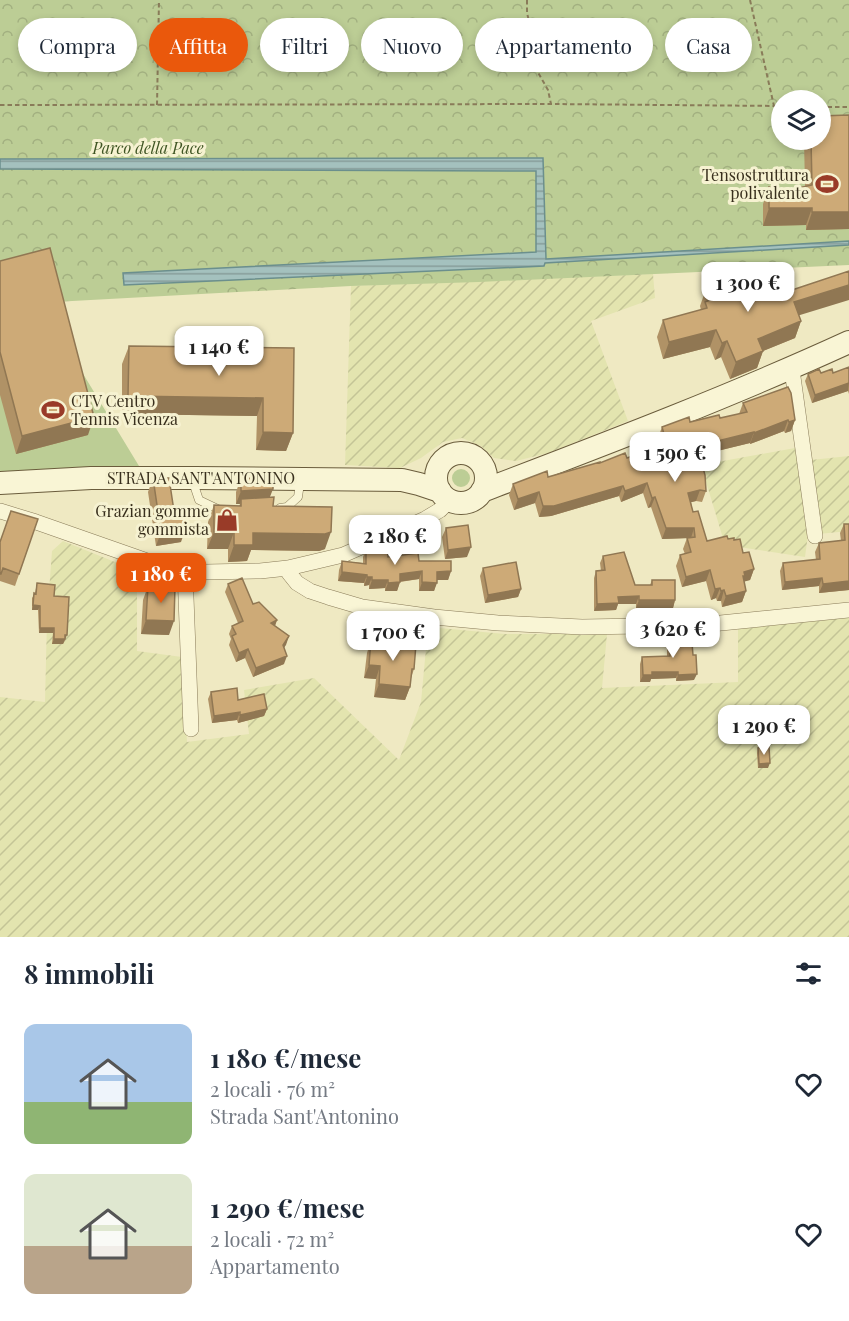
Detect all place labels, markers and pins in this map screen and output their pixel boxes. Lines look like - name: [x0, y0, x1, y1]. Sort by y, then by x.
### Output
- place label: Tensostruttura polivalente: [702, 164, 809, 203]
- sports icon: Tensostruttura polivalente: [814, 171, 840, 197]
- pin: 1 300 €: [693, 262, 803, 313]
- pin: 1 140 €: [164, 326, 274, 377]
- place label: CTV Centro Tennis Vicenza: [71, 390, 178, 429]
- sports icon: CTV Centro Tennis Vicenza: [40, 397, 66, 423]
- pin: 1 590 €: [620, 432, 730, 483]
- place label: Grazian gomme gommista: [95, 500, 209, 539]
- shop icon: Grazian gomme gommista: [214, 507, 240, 533]
- pin: 2 180 €: [340, 515, 450, 566]
- pin: 1 180 €: [106, 553, 216, 604]
- pin: 3 620 €: [618, 608, 728, 659]
- pin: 1 700 €: [338, 611, 448, 662]
- pin: 1 290 €: [709, 705, 819, 756]

